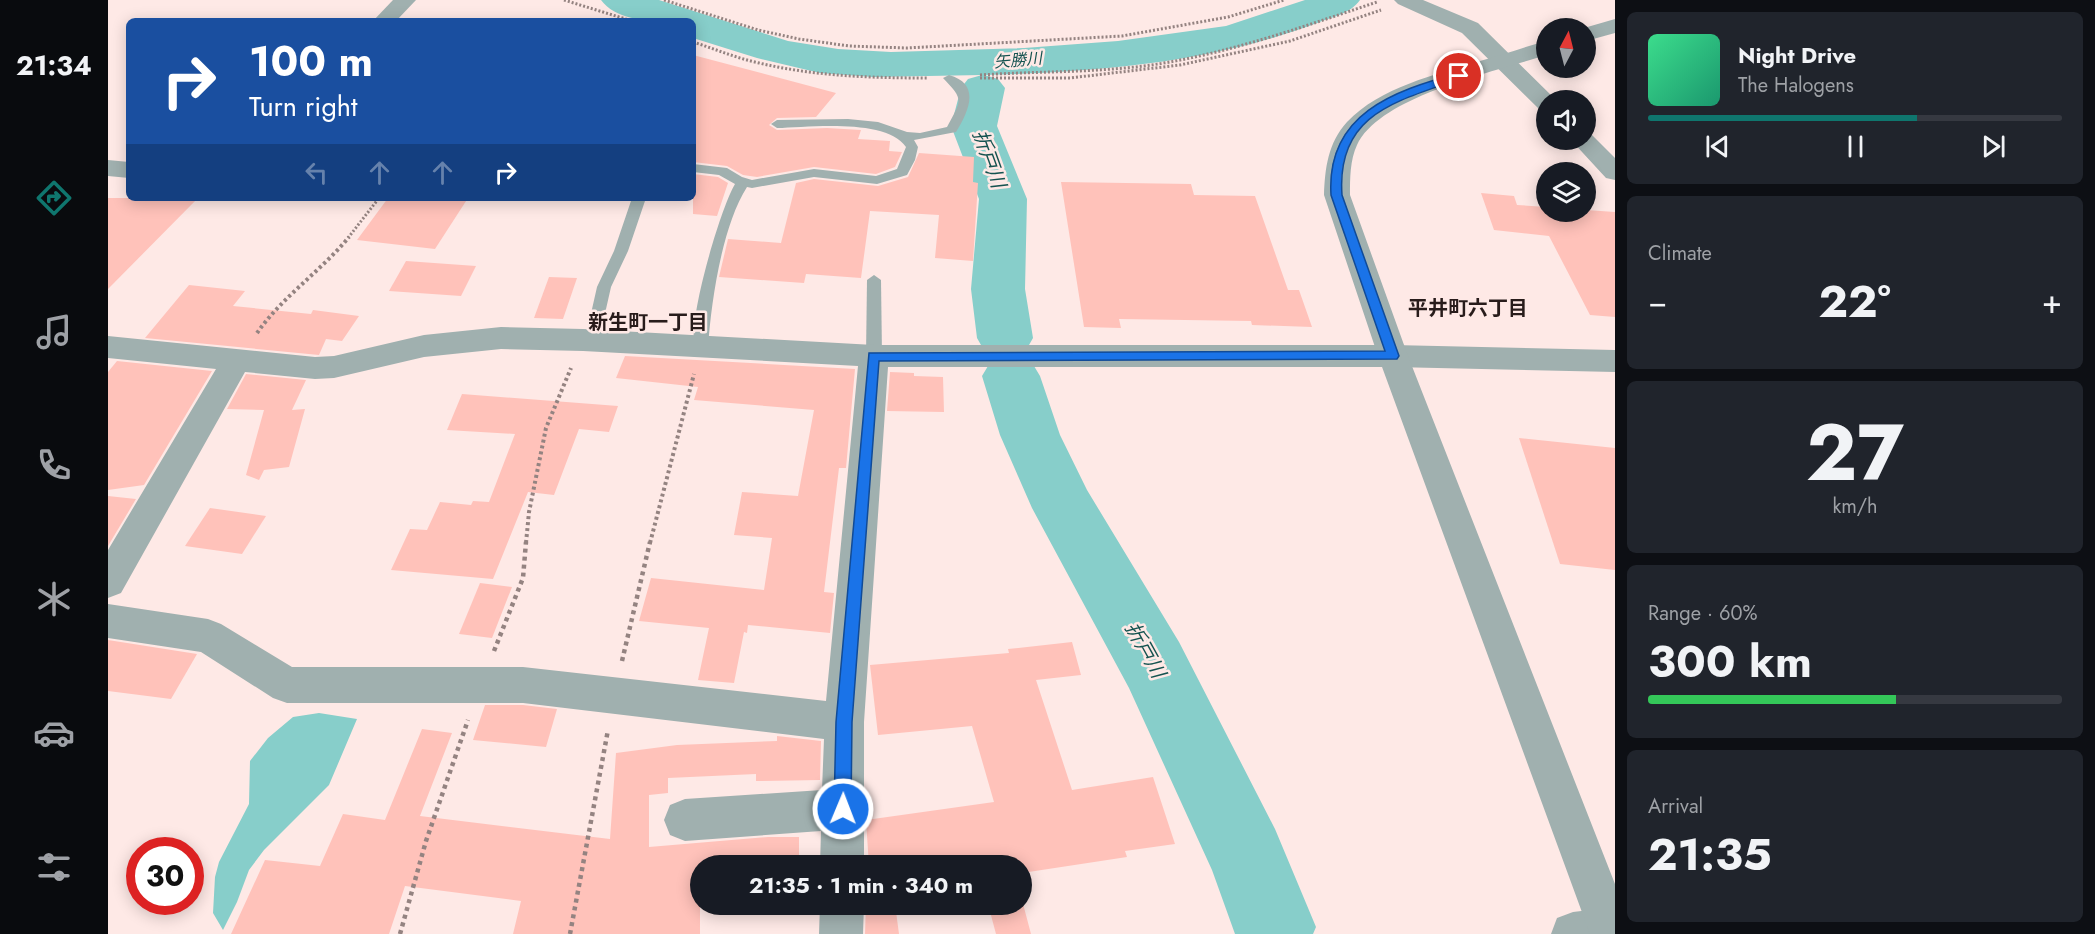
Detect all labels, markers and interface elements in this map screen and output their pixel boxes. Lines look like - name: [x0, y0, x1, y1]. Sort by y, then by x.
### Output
- north arrow: [1536, 18, 1596, 78]
- map controls: [1536, 18, 1596, 222]
- text: 100 m: [249, 31, 373, 92]
- text: Night Drive: [1738, 39, 1856, 71]
- icon: right: [150, 42, 228, 120]
- text: 21:34: [16, 46, 92, 85]
- water label: 矢勝川: [993, 46, 1045, 74]
- pin: [1433, 50, 1484, 101]
- icon: arrive: [1442, 59, 1475, 92]
- text: The Halogens: [1738, 71, 1854, 100]
- text: Turn right: [249, 87, 357, 126]
- button: sound: [1536, 90, 1596, 150]
- water label: 折戸川: [965, 126, 1014, 194]
- icon: previous: [1701, 130, 1734, 163]
- icon: pause: [1839, 130, 1872, 163]
- icon: next: [1977, 130, 2010, 163]
- icon: left: [300, 156, 333, 189]
- icon: ahead: [363, 156, 396, 189]
- icon: ahead: [426, 156, 459, 189]
- icon: right: [489, 156, 522, 189]
- button: layers: [1536, 162, 1596, 222]
- icon: directions: [33, 177, 75, 219]
- text: Climate: [1648, 239, 1712, 268]
- text: 22°: [1818, 269, 1891, 334]
- text: −: [1648, 278, 1667, 325]
- text: +: [2042, 278, 2062, 325]
- district label: 平井町六丁目: [1408, 294, 1528, 323]
- district label: 新生町一丁目: [588, 308, 708, 337]
- icon: music: [33, 311, 75, 353]
- text: 27: [1806, 397, 1904, 509]
- icon: phone: [33, 444, 75, 486]
- text: km/h: [1832, 492, 1878, 521]
- icon: climate: [33, 578, 75, 620]
- text: Range · 60%: [1648, 599, 1758, 628]
- water label: 折戸川: [1118, 617, 1173, 685]
- text: 300 km: [1648, 629, 1812, 694]
- icon: car: [33, 712, 75, 754]
- position arrow: [811, 777, 875, 841]
- text: Arrival: [1648, 792, 1703, 821]
- text: 21:35: [1648, 822, 1772, 887]
- speed limit sign: 30: [126, 837, 204, 915]
- icon: filters: [33, 846, 75, 888]
- text: 21:35 · 1 min · 340 m: [749, 869, 973, 901]

